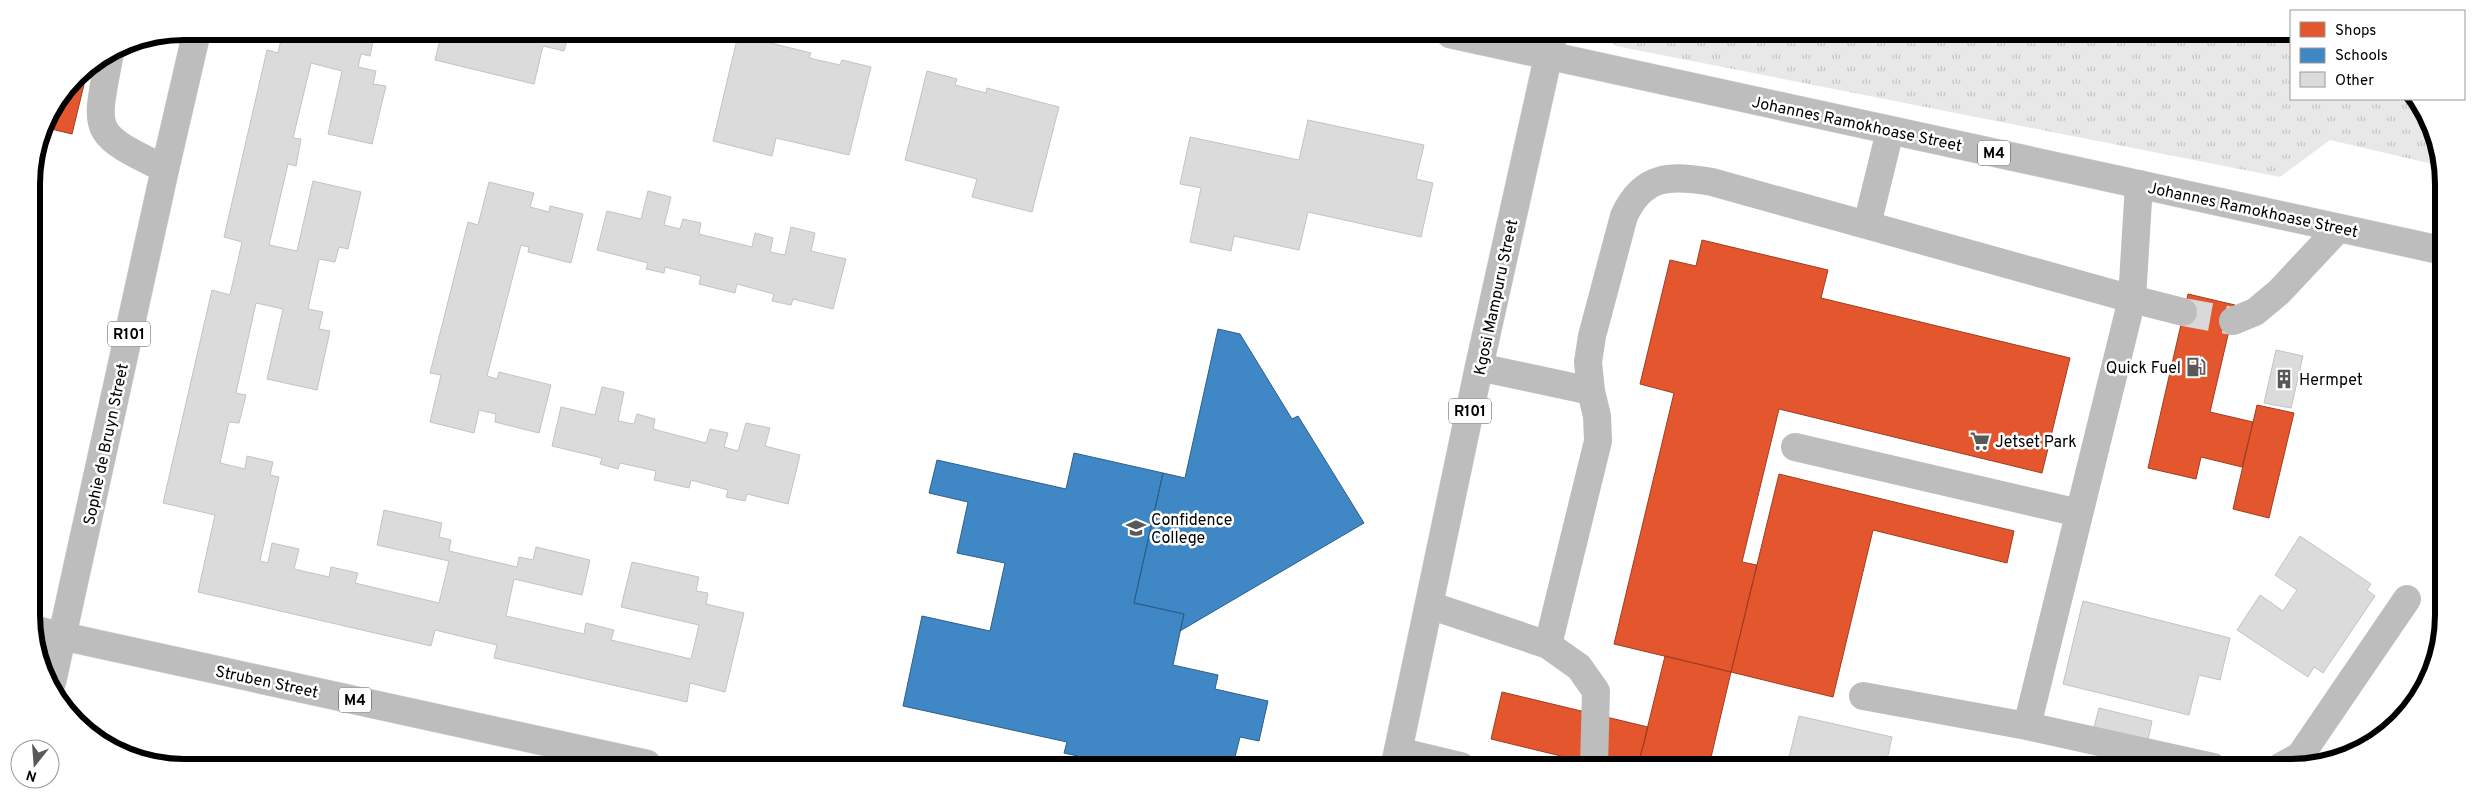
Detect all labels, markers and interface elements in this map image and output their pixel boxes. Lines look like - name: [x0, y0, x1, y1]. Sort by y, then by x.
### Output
- legend: [2290, 10, 2465, 100]
- text: Shops: [2335, 22, 2376, 41]
- text: Schools: [2335, 47, 2388, 66]
- text: Other: [2335, 72, 2374, 91]
- street label: Johannes Ramokhoase Street: [1750, 93, 1964, 157]
- road number: M4: [1978, 140, 2010, 166]
- street label: Johannes Ramokhoase Street: [2146, 179, 2360, 243]
- street label: Kgosi Mampuru Street: [1471, 218, 1523, 377]
- road number: R101: [108, 322, 150, 346]
- fuel station icon: Quick Fuel: [2185, 356, 2207, 378]
- place label: Quick Fuel: [2106, 359, 2181, 379]
- street label: Sophie de Bruyn Street: [80, 362, 134, 527]
- building icon: Hermpet: [2273, 368, 2295, 390]
- place label: Hermpet: [2299, 371, 2363, 391]
- road number: R101: [1449, 398, 1491, 424]
- supermarket icon: Jetset Park: [1969, 430, 1991, 452]
- place label: Jetset Park: [1995, 433, 2077, 453]
- place label: Confidence College: [1151, 511, 1232, 549]
- school or university icon: Confidence College: [1125, 517, 1147, 539]
- street label: Struben Street: [213, 662, 320, 704]
- road number: M4: [339, 688, 371, 712]
- north arrow: [10, 739, 60, 789]
- text: N: [24, 765, 39, 785]

